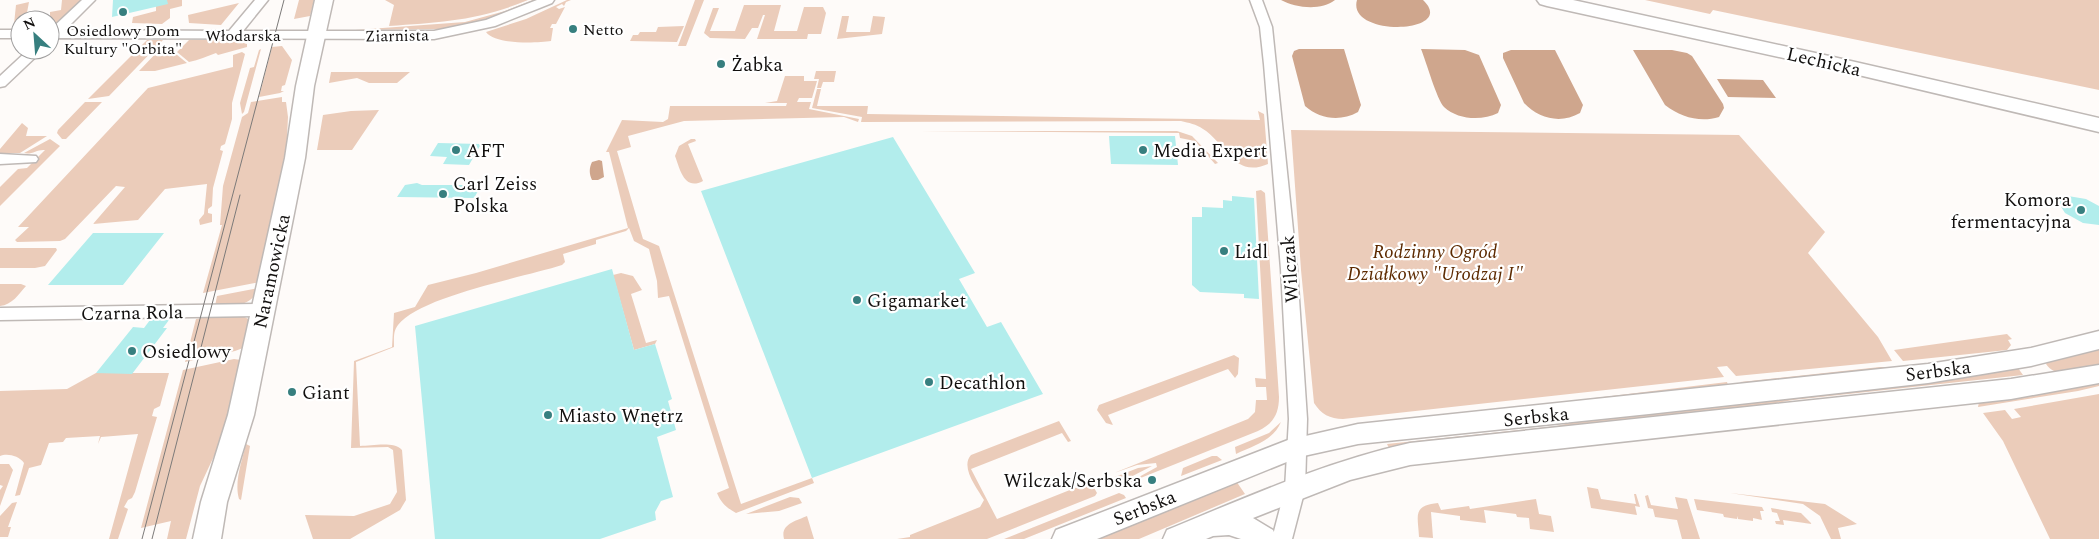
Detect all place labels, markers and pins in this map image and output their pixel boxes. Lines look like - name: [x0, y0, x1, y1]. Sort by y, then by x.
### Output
- marker: Osiedlowy Dom Kultury "Orbita": [117, 6, 129, 18]
- place label: Netto: [583, 18, 624, 42]
- place label: Osiedlowy Dom Kultury "Orbita": [64, 19, 182, 61]
- marker: Netto: [567, 23, 579, 35]
- place label: Żabka: [731, 51, 783, 80]
- marker: Żabka: [715, 58, 727, 70]
- place label: AFT: [466, 137, 505, 166]
- place label: Media Expert: [1153, 137, 1267, 166]
- marker: AFT: [450, 144, 462, 156]
- marker: Media Expert: [1137, 144, 1149, 156]
- place label: Carl Zeiss Polska: [453, 170, 537, 221]
- place label: Komora fermentacyjna: [1951, 186, 2072, 237]
- marker: Carl Zeiss Polska: [437, 188, 449, 200]
- marker: Komora fermentacyjna: [2075, 204, 2087, 216]
- place label: Lidl: [1234, 238, 1268, 267]
- marker: Lidl: [1218, 245, 1230, 257]
- place label: Gigamarket: [867, 287, 967, 316]
- marker: Gigamarket: [851, 294, 863, 306]
- place label: Osiedlowy: [142, 338, 231, 367]
- marker: Osiedlowy: [126, 345, 138, 357]
- place label: Decathlon: [939, 369, 1026, 398]
- marker: Decathlon: [923, 376, 935, 388]
- place label: Giant: [302, 379, 350, 408]
- marker: Giant: [286, 386, 298, 398]
- place label: Miasto Wnętrz: [558, 402, 684, 431]
- marker: Miasto Wnętrz: [542, 409, 554, 421]
- place label: Wilczak/Serbska: [1004, 467, 1143, 496]
- marker: Wilczak/Serbska: [1146, 474, 1158, 486]

